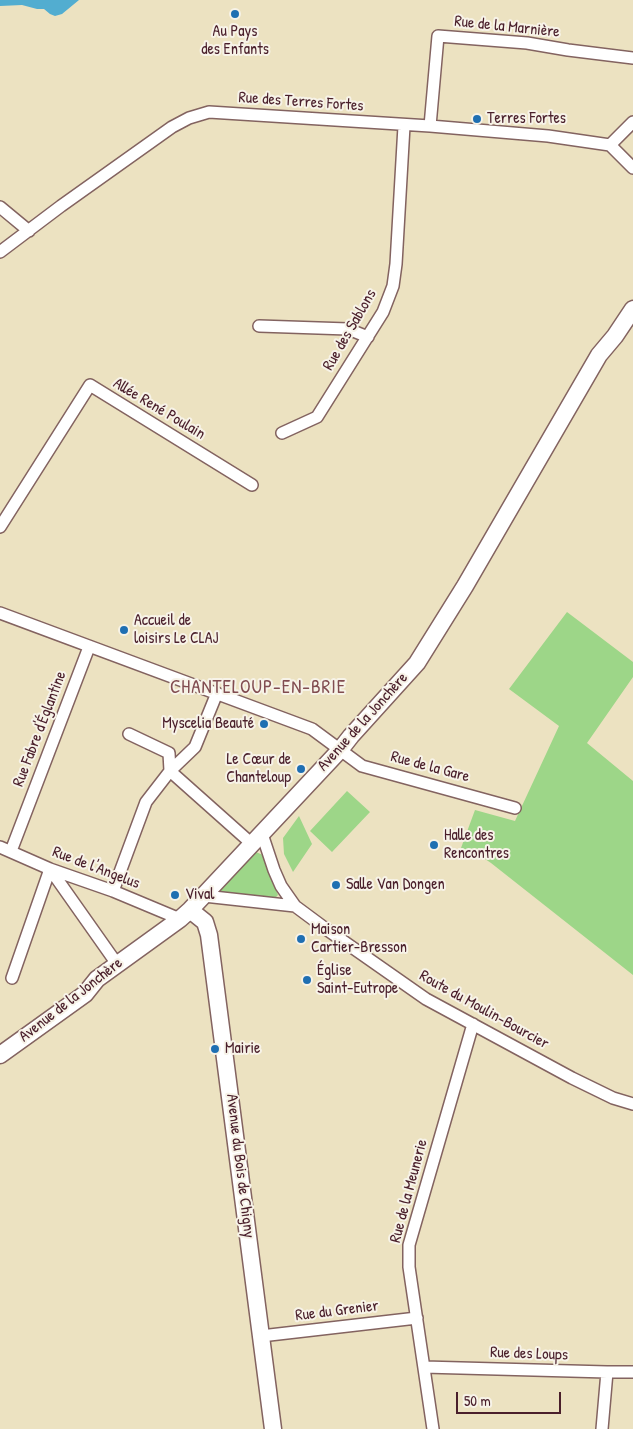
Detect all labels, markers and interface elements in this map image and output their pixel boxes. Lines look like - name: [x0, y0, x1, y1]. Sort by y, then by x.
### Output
- marker: Au Pays des Enfants: [229, 8, 241, 20]
- street label: Rue de la Marnière: [453, 12, 561, 42]
- place label: Au Pays des Enfants: [201, 22, 269, 60]
- street label: Rue des Terres Fortes: [238, 88, 364, 116]
- place label: Terres Fortes: [487, 109, 566, 129]
- marker: Terres Fortes: [471, 113, 483, 125]
- street label: Rue des Sablons: [319, 286, 381, 374]
- street label: Allée René Poulain: [110, 374, 208, 444]
- place label: Accueil de loisirs Le CLAJ: [134, 611, 218, 649]
- marker: Accueil de loisirs Le CLAJ: [118, 624, 130, 636]
- street label: Rue Fabre d'Églantine: [9, 668, 71, 790]
- street label: Avenue de la Jonchère: [314, 669, 412, 775]
- district label: CHANTELOUP-EN-BRIE: [168, 677, 348, 699]
- place label: Myscelia Beauté: [162, 714, 254, 734]
- marker: Myscelia Beauté: [258, 718, 270, 730]
- street label: Rue de la Gare: [389, 747, 471, 787]
- place label: Le Cœur de Chanteloup: [226, 750, 291, 788]
- marker: Le Cœur de Chanteloup: [295, 763, 307, 775]
- place label: Halle des Rencontres: [444, 826, 509, 864]
- marker: Halle des Rencontres: [428, 839, 440, 851]
- street label: Rue de l'Angelus: [50, 843, 142, 893]
- place label: Salle Van Dongen: [346, 875, 445, 895]
- marker: Salle Van Dongen: [330, 879, 342, 891]
- place label: Vival: [185, 885, 215, 905]
- marker: Vival: [169, 889, 181, 901]
- place label: Maison Cartier-Bresson: [311, 920, 407, 958]
- marker: Maison Cartier-Bresson: [295, 933, 307, 945]
- street label: Avenue de la Jonchère: [15, 954, 127, 1046]
- place label: Église Saint-Eutrope: [317, 961, 398, 999]
- street label: Route du Moulin-Bourcier: [416, 966, 552, 1054]
- marker: Église Saint-Eutrope: [301, 974, 313, 986]
- place label: Mairie: [225, 1039, 260, 1059]
- marker: Mairie: [209, 1043, 221, 1055]
- street label: Avenue du Bois de Chigny: [222, 1093, 258, 1239]
- street label: Rue de la Meunerie: [386, 1137, 432, 1245]
- street label: Rue du Grenier: [294, 1296, 380, 1326]
- street label: Rue des Loups: [490, 1343, 568, 1365]
- scale bar: [458, 1382, 563, 1414]
- text: 50 m: [464, 1390, 491, 1411]

